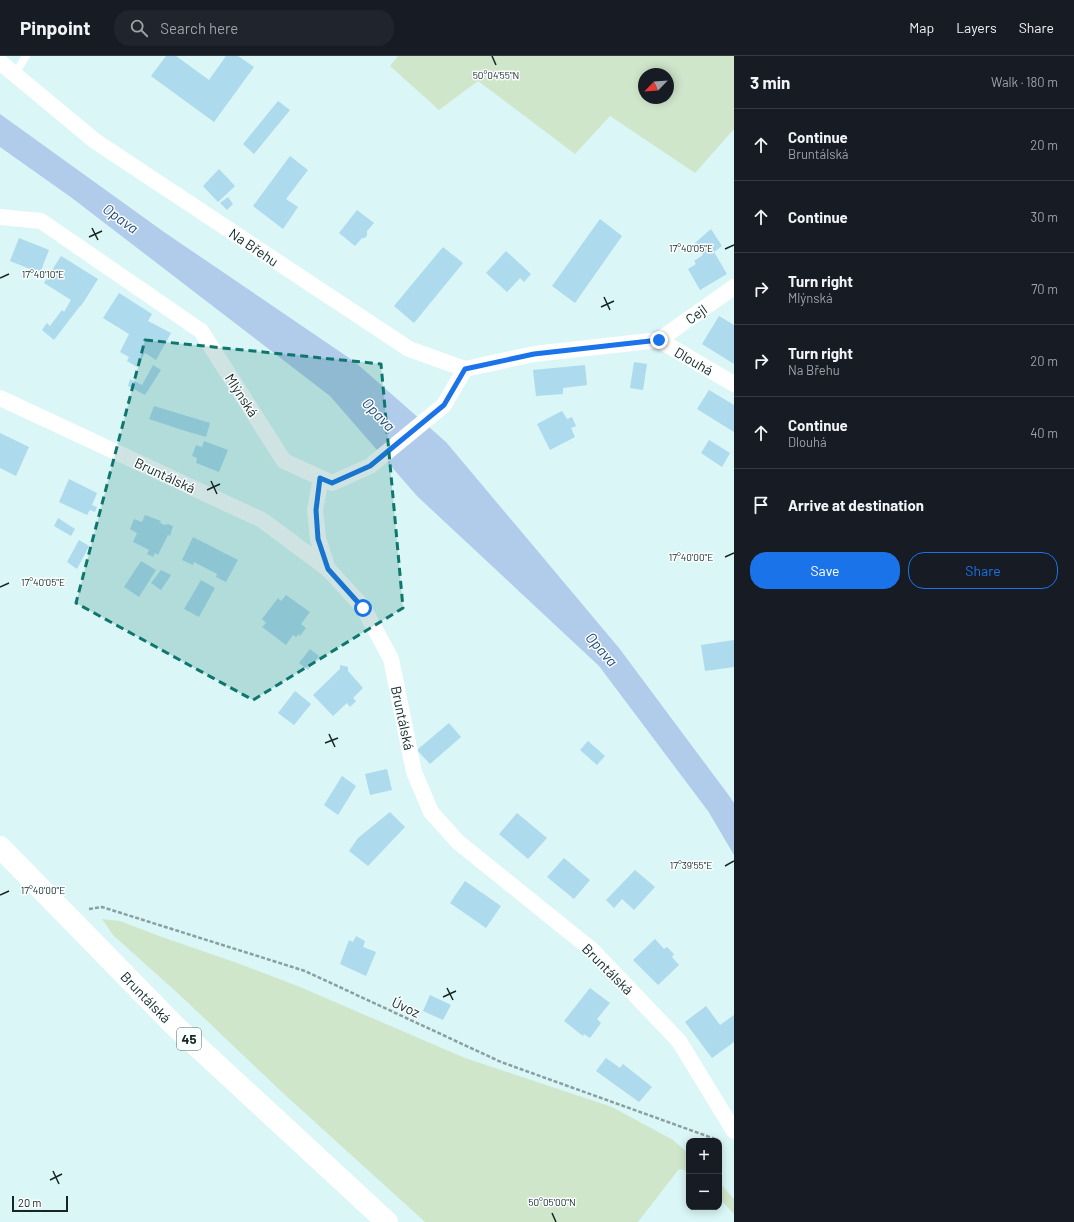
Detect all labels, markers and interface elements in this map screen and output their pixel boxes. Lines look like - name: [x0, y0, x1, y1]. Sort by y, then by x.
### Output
- search box: [114, 10, 394, 46]
- text: Pinpoint: [20, 16, 90, 39]
- icon: search: [128, 17, 150, 39]
- text: Search here: [160, 19, 238, 37]
- text: Map: [909, 19, 934, 36]
- text: Layers: [956, 19, 997, 36]
- text: Share: [1019, 19, 1054, 36]
- north arrow: [638, 68, 674, 104]
- text: 50°04'55"N: [473, 69, 519, 81]
- text: 3 min: [750, 72, 790, 92]
- text: Walk · 180 m: [991, 74, 1058, 90]
- text: Continue: [788, 128, 848, 146]
- icon: ahead: [750, 134, 772, 156]
- text: 20 m: [1030, 137, 1058, 153]
- text: Bruntálská: [788, 146, 849, 162]
- water label: Opava: [100, 199, 142, 237]
- icon: ahead: [750, 206, 772, 228]
- text: Continue: [788, 208, 848, 226]
- text: 30 m: [1031, 209, 1058, 225]
- street label: Na Břehu: [226, 224, 282, 270]
- text: 17°40'05"E: [669, 242, 713, 254]
- text: 17°40'10"E: [22, 268, 64, 280]
- text: Turn right: [788, 272, 853, 290]
- icon: right: [750, 278, 772, 300]
- text: 70 m: [1031, 281, 1058, 297]
- text: Mlýnská: [788, 290, 833, 306]
- street label: Cejl: [682, 301, 710, 327]
- route end: [650, 331, 668, 349]
- street label: Dlouhá: [672, 343, 716, 379]
- text: Turn right: [788, 344, 853, 362]
- icon: right: [750, 350, 772, 372]
- text: 20 m: [1030, 353, 1058, 369]
- text: Na Břehu: [788, 362, 840, 378]
- street label: Mlýnská: [222, 370, 262, 420]
- water label: Opava: [359, 394, 399, 435]
- text: Continue: [788, 416, 848, 434]
- icon: ahead: [750, 422, 772, 444]
- text: 40 m: [1030, 425, 1058, 441]
- text: Dlouhá: [788, 434, 827, 450]
- street label: Bruntálská: [132, 454, 198, 496]
- icon: arrive: [750, 494, 772, 516]
- text: Arrive at destination: [788, 496, 924, 514]
- text: 17°40'00"E: [669, 551, 713, 563]
- button: Save: [750, 552, 900, 589]
- button: Share: [908, 552, 1058, 589]
- text: 17°40'05"E: [21, 576, 65, 588]
- route start: [354, 599, 372, 617]
- water label: Opava: [582, 628, 622, 670]
- street label: Bruntálská: [388, 684, 418, 752]
- text: 17°39'55"E: [670, 859, 712, 871]
- text: 17°40'00"E: [21, 884, 65, 896]
- street label: Bruntálská: [579, 940, 637, 998]
- street label: Bruntálská: [117, 968, 175, 1026]
- street label: Úvoz: [389, 993, 423, 1021]
- road number: 45: [177, 1028, 201, 1050]
- map controls: [686, 1138, 722, 1210]
- button: +: [686, 1138, 722, 1174]
- button: −: [686, 1174, 722, 1210]
- scale bar: [12, 1194, 68, 1213]
- text: 20 m: [18, 1196, 41, 1209]
- text: 50°05'00"N: [528, 1196, 576, 1208]

